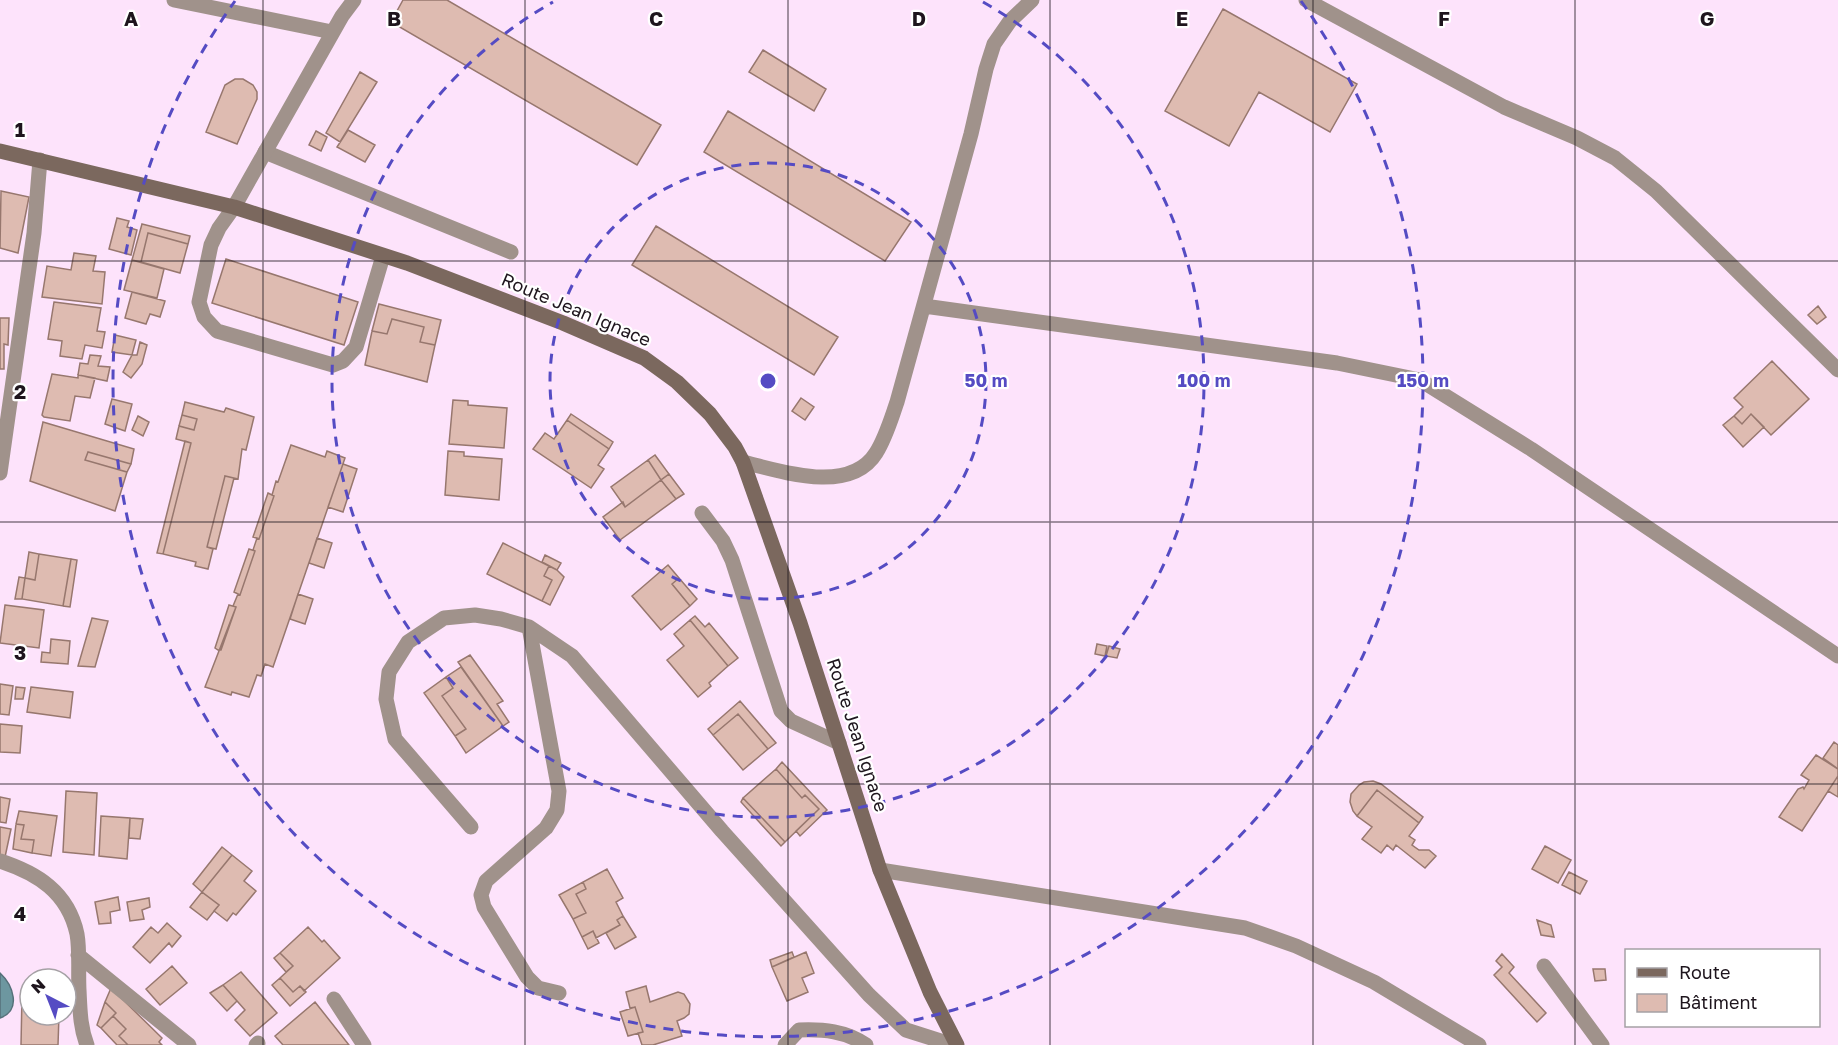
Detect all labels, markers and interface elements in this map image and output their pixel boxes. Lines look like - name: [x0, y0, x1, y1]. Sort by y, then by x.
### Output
- text: A: [124, 6, 138, 30]
- text: B: [387, 6, 401, 30]
- text: C: [649, 6, 663, 30]
- text: D: [912, 6, 926, 30]
- text: E: [1176, 6, 1188, 30]
- text: F: [1438, 6, 1450, 30]
- text: G: [1700, 6, 1714, 30]
- text: 1: [15, 117, 25, 141]
- street label: Route Jean Ignace: [498, 268, 654, 351]
- text: 50 m: [965, 369, 1007, 391]
- text: 100 m: [1178, 369, 1230, 391]
- text: 150 m: [1397, 369, 1449, 391]
- centre of rings: [758, 371, 778, 391]
- text: 2: [14, 379, 26, 403]
- text: 3: [14, 640, 26, 664]
- street label: Route Jean Ignace: [823, 655, 893, 814]
- text: 4: [14, 901, 26, 925]
- legend: [1625, 949, 1820, 1027]
- text: Route: [1679, 961, 1730, 983]
- north arrow: [18, 967, 78, 1027]
- text: N: [27, 974, 49, 997]
- text: Bâtiment: [1679, 991, 1758, 1013]

